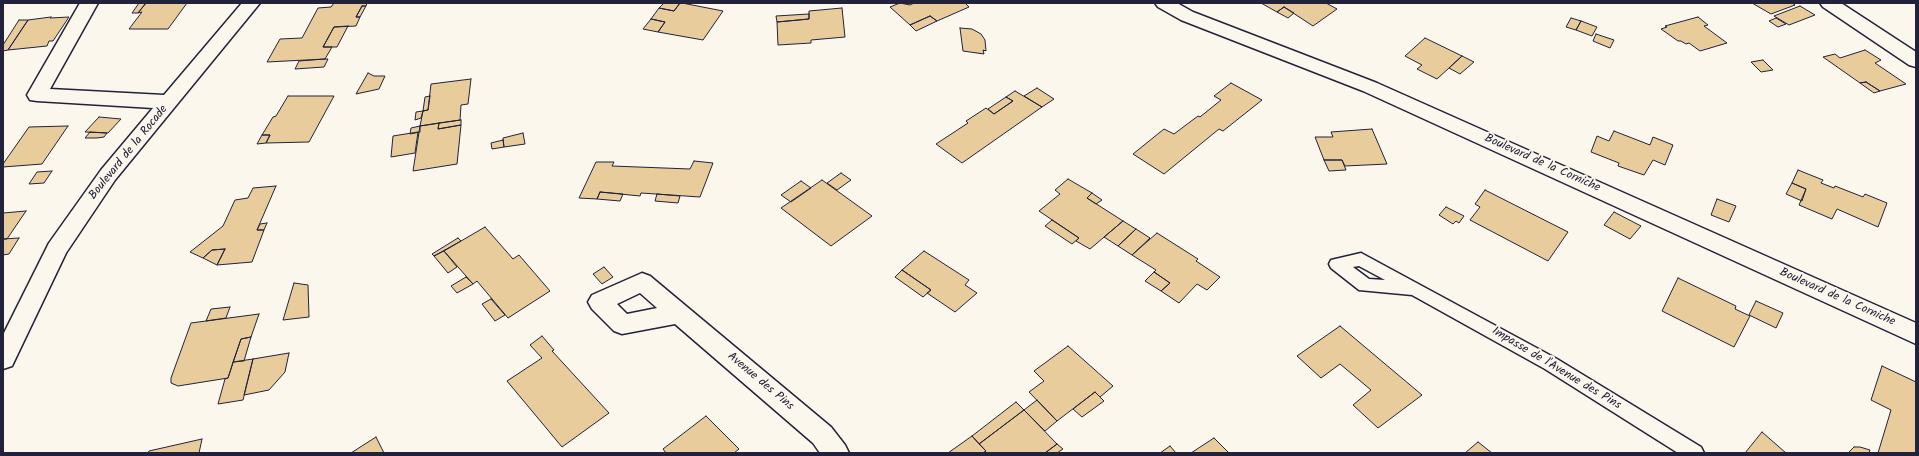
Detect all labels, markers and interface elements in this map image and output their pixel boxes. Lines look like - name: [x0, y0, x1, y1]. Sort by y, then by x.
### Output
- street label: Boulevard de la Rocade: [87, 103, 171, 203]
- street label: Boulevard de la Corniche: [1482, 132, 1602, 196]
- street label: Boulevard de la Corniche: [1777, 266, 1897, 330]
- street label: Impasse de l'Avenue des Pins: [1489, 325, 1623, 413]
- street label: Avenue des Pins: [724, 350, 796, 414]

